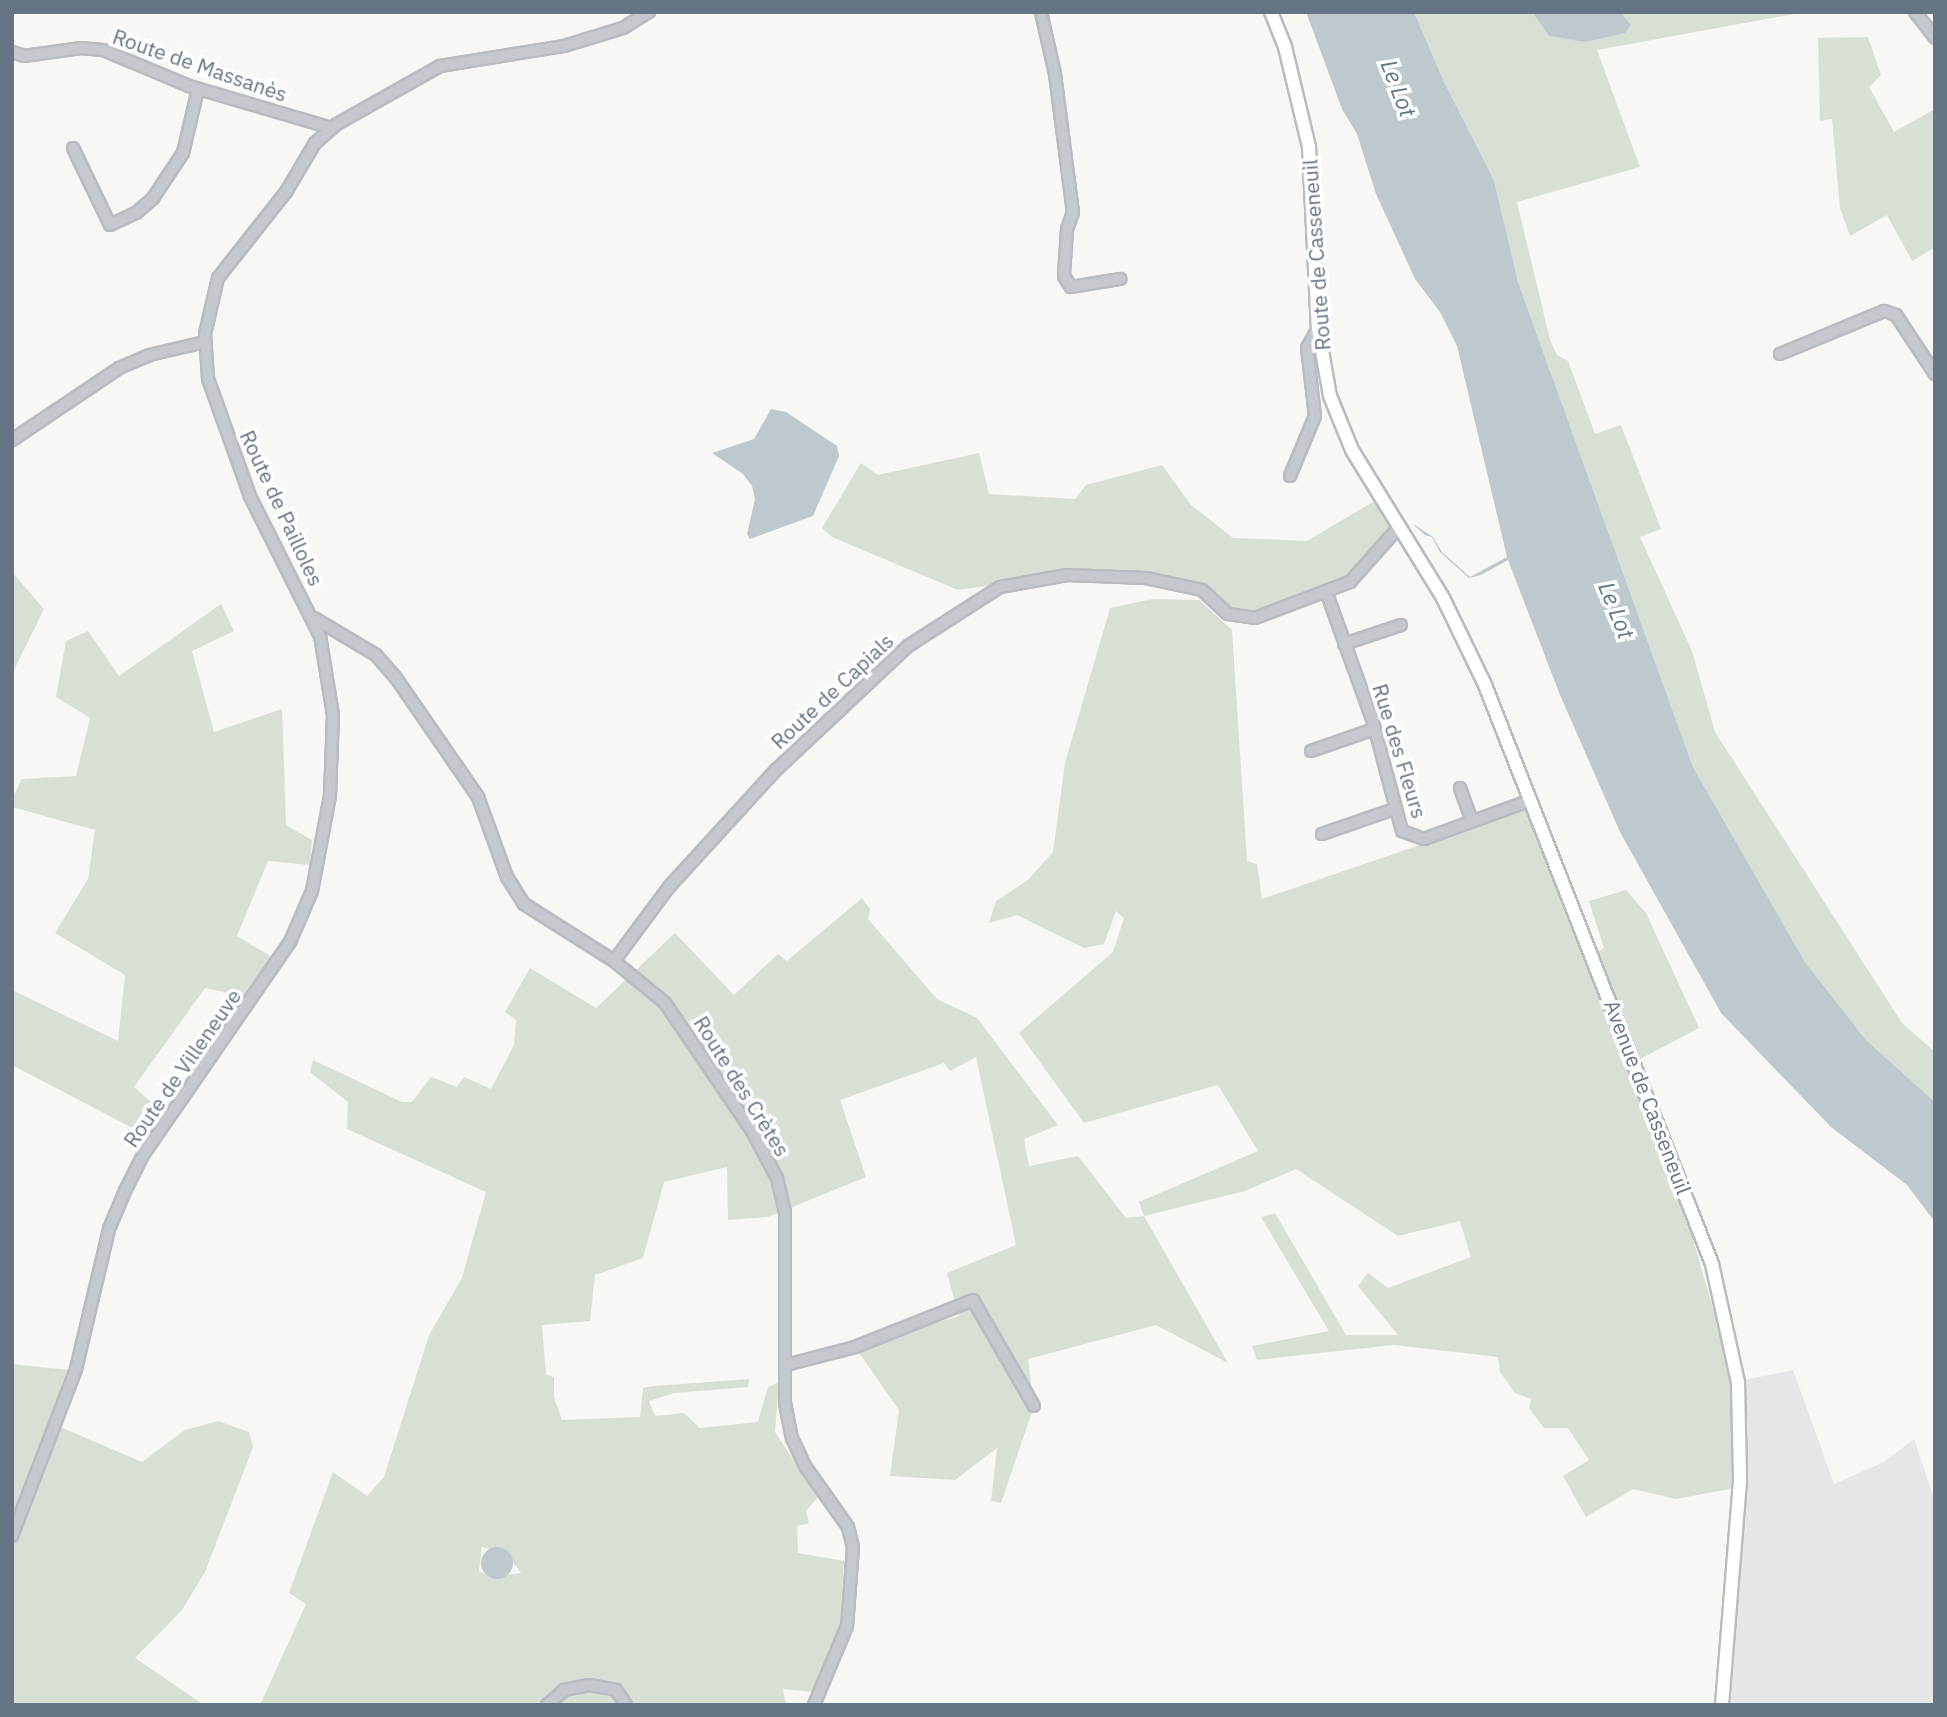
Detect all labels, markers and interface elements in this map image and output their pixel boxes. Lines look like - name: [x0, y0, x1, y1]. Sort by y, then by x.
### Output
- street label: Route de Massanès: [110, 23, 290, 107]
- water label: Le Lot: [1376, 56, 1422, 120]
- street label: Route de Casseneuil: [1297, 159, 1335, 351]
- street label: Route de Pailloles: [235, 426, 329, 590]
- water label: Le Lot: [1593, 578, 1641, 642]
- street label: Route de Capials: [766, 628, 898, 754]
- street label: Rue des Fleurs: [1368, 681, 1432, 821]
- street label: Route de Villeneuve: [118, 984, 246, 1152]
- street label: Avenue de Casseneuil: [1599, 996, 1697, 1198]
- street label: Route des Crètes: [689, 1011, 795, 1161]

